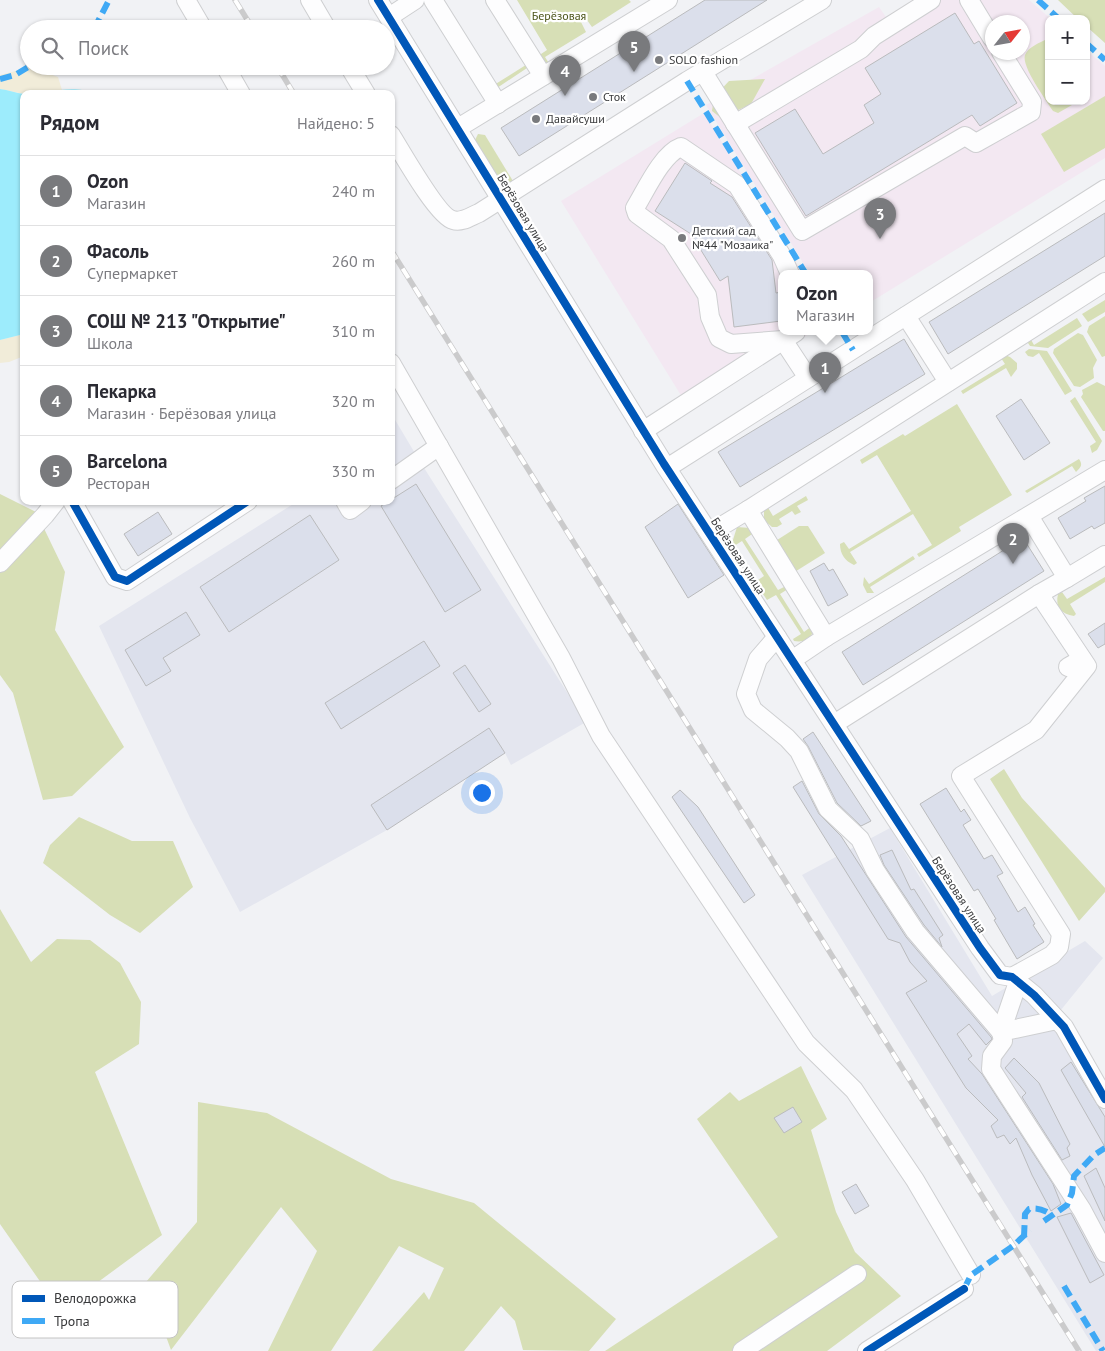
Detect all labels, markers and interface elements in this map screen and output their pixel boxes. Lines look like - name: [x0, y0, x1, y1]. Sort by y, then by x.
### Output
- park label: Берёзовая: [532, 8, 586, 23]
- north arrow: [985, 15, 1030, 60]
- map controls: [1045, 15, 1090, 105]
- button: +: [1045, 15, 1090, 60]
- search box: [20, 20, 395, 75]
- pin: 5: [618, 31, 650, 72]
- icon: search: [38, 34, 66, 62]
- text: Поиск: [78, 36, 129, 60]
- place label: SOLO fashion: [669, 52, 738, 67]
- marker: SOLO fashion: [653, 54, 665, 66]
- pin: 4: [549, 55, 581, 96]
- button: −: [1045, 60, 1090, 105]
- place label: Сток: [603, 89, 626, 104]
- marker: Сток: [587, 91, 599, 103]
- text: Рядом: [40, 109, 99, 136]
- place label: Давайсуши: [546, 111, 605, 126]
- text: Найдено: 5: [297, 113, 375, 133]
- marker: Давайсуши: [530, 113, 542, 125]
- text: Ozon: [87, 169, 129, 193]
- street label: Берёзовая улица: [494, 171, 553, 255]
- text: 1: [51, 181, 61, 201]
- text: 240 m: [332, 181, 375, 201]
- text: Магазин: [87, 193, 146, 213]
- pin: 3: [864, 198, 896, 239]
- place label: Детский сад №44 "Мозаика": [692, 223, 773, 252]
- marker: Детский сад №44 "Мозаика": [676, 232, 688, 244]
- text: Фасоль: [87, 239, 149, 263]
- text: 2: [51, 251, 61, 271]
- text: 260 m: [332, 251, 375, 271]
- text: Супермаркет: [87, 263, 178, 283]
- popup: [778, 270, 873, 335]
- text: Ozon: [796, 281, 838, 305]
- text: Магазин: [796, 305, 855, 325]
- text: СОШ № 213 "Открытие": [87, 309, 286, 333]
- text: 3: [51, 321, 61, 341]
- text: 310 m: [332, 321, 375, 341]
- text: Школа: [87, 333, 133, 353]
- pin: 1: [809, 352, 841, 393]
- text: Пекарка: [87, 379, 156, 403]
- text: 4: [51, 391, 61, 411]
- text: 320 m: [332, 391, 375, 411]
- text: Магазин · Берёзовая улица: [87, 403, 277, 423]
- text: Barcelona: [87, 449, 167, 473]
- text: 5: [51, 461, 61, 481]
- text: 330 m: [332, 461, 375, 481]
- text: Ресторан: [87, 473, 150, 493]
- street label: Берёзовая улица: [708, 515, 769, 597]
- pin: 2: [997, 523, 1029, 564]
- your location: [469, 780, 495, 806]
- street label: Берёзовая улица: [929, 854, 990, 936]
- legend: [12, 1281, 178, 1338]
- text: Велодорожка: [54, 1289, 136, 1307]
- text: Тропа: [54, 1312, 90, 1330]

